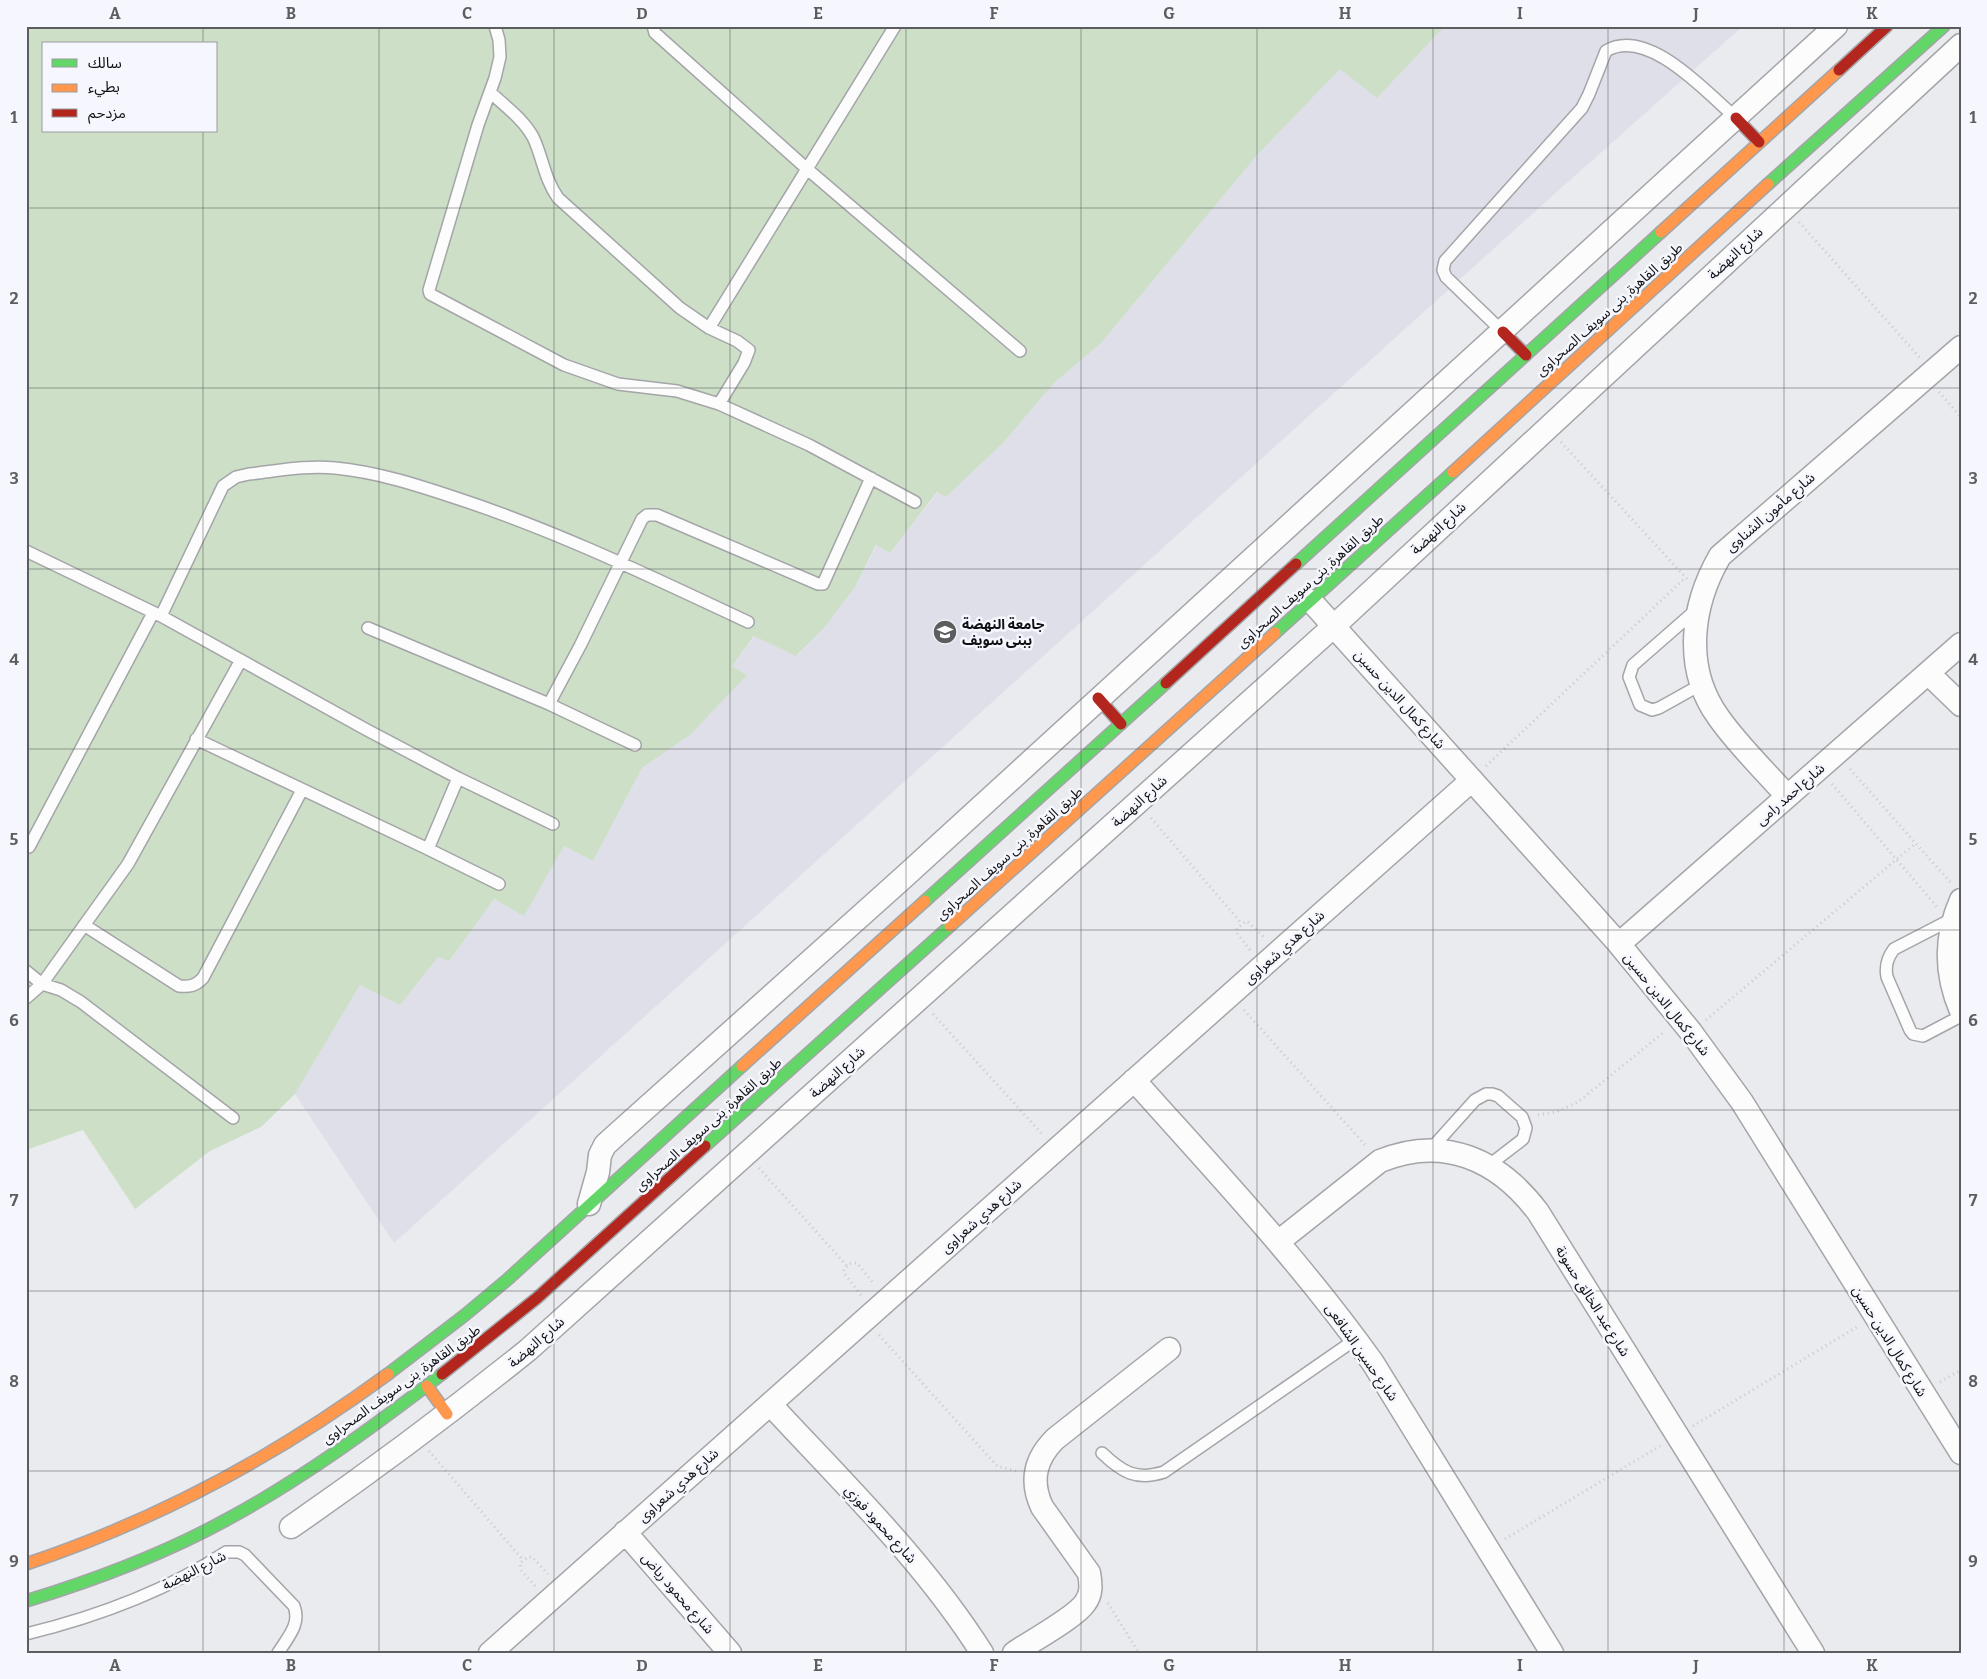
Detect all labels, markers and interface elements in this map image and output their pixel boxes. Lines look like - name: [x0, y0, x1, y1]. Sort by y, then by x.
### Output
- text: A: [109, 4, 121, 23]
- text: B: [286, 4, 296, 23]
- text: C: [462, 4, 472, 23]
- text: D: [636, 4, 648, 23]
- text: E: [813, 4, 823, 23]
- text: F: [990, 4, 999, 23]
- text: G: [1163, 4, 1175, 23]
- text: H: [1339, 4, 1352, 23]
- text: I: [1517, 4, 1523, 23]
- text: J: [1692, 4, 1699, 23]
- text: K: [1866, 4, 1878, 23]
- legend: [42, 42, 218, 132]
- text: سالك: [88, 54, 122, 72]
- text: بطيء: [88, 78, 120, 98]
- text: مزدحم: [88, 104, 126, 124]
- text: 1: [11, 108, 18, 127]
- text: 1: [1970, 108, 1977, 127]
- street label: شارع النهضة: [1704, 224, 1768, 285]
- street label: طريق القاهرة, بنى سويف الصحراوى: [1532, 239, 1687, 381]
- text: 2: [9, 289, 19, 308]
- text: 2: [1968, 289, 1978, 308]
- street label: شارع مأمون الشناوى: [1722, 468, 1820, 557]
- text: 3: [9, 469, 19, 488]
- text: 3: [1968, 469, 1978, 488]
- street label: شارع النهضة: [1407, 499, 1471, 560]
- street label: طريق القاهرة, بنى سويف الصحراوى: [1233, 511, 1388, 653]
- place label: جامعة النهضة ببنى سويف: [962, 616, 1045, 649]
- school or university icon: جامعة النهضة ببنى سويف: [932, 619, 958, 645]
- street label: شارع كمال الدين حسين: [1349, 646, 1449, 754]
- text: 4: [9, 650, 19, 669]
- text: 4: [1968, 650, 1978, 669]
- street label: شارع احمد رامى: [1752, 760, 1830, 830]
- street label: شارع النهضة: [1108, 772, 1172, 832]
- street label: طريق القاهرة, بنى سويف الصحراوى: [932, 783, 1087, 925]
- text: 5: [10, 830, 19, 849]
- text: 5: [1969, 830, 1978, 849]
- street label: شارع هدي شعراوى: [1240, 907, 1330, 990]
- street label: شارع كمال الدين حسين: [1618, 949, 1713, 1061]
- text: 6: [9, 1011, 19, 1030]
- text: 6: [1968, 1011, 1978, 1030]
- street label: شارع النهضة: [806, 1043, 870, 1103]
- street label: طريق القاهرة, بنى سويف الصحراوى: [631, 1054, 786, 1196]
- street label: شارع هدي شعراوى: [937, 1176, 1027, 1259]
- text: 7: [10, 1191, 19, 1210]
- text: 7: [1969, 1191, 1978, 1210]
- street label: شارع عبد الخالق حسونة: [1550, 1243, 1634, 1361]
- street label: شارع كمال الدين حسين: [1847, 1283, 1931, 1401]
- street label: شارع حسين الشافعى: [1320, 1300, 1402, 1406]
- street label: شارع النهضة: [505, 1313, 569, 1373]
- street label: طريق القاهرة, بنى سويف الصحراوى: [319, 1321, 484, 1448]
- text: 8: [9, 1372, 19, 1391]
- text: 8: [1968, 1372, 1978, 1391]
- street label: شارع هدي شعراوى: [634, 1445, 724, 1528]
- street label: شارع محمود فوزي: [839, 1482, 920, 1568]
- street label: شارع النهضة: [160, 1547, 230, 1595]
- street label: شارع محمود رياض: [636, 1549, 717, 1639]
- text: 9: [9, 1552, 19, 1571]
- text: 9: [1968, 1552, 1978, 1571]
- text: A: [109, 1656, 121, 1675]
- text: B: [286, 1656, 296, 1675]
- text: C: [462, 1656, 472, 1675]
- text: D: [636, 1656, 648, 1675]
- text: E: [813, 1656, 823, 1675]
- text: F: [990, 1656, 999, 1675]
- text: G: [1163, 1656, 1175, 1675]
- text: H: [1339, 1656, 1352, 1675]
- text: I: [1517, 1656, 1523, 1675]
- text: J: [1692, 1656, 1699, 1675]
- text: K: [1866, 1656, 1878, 1675]

